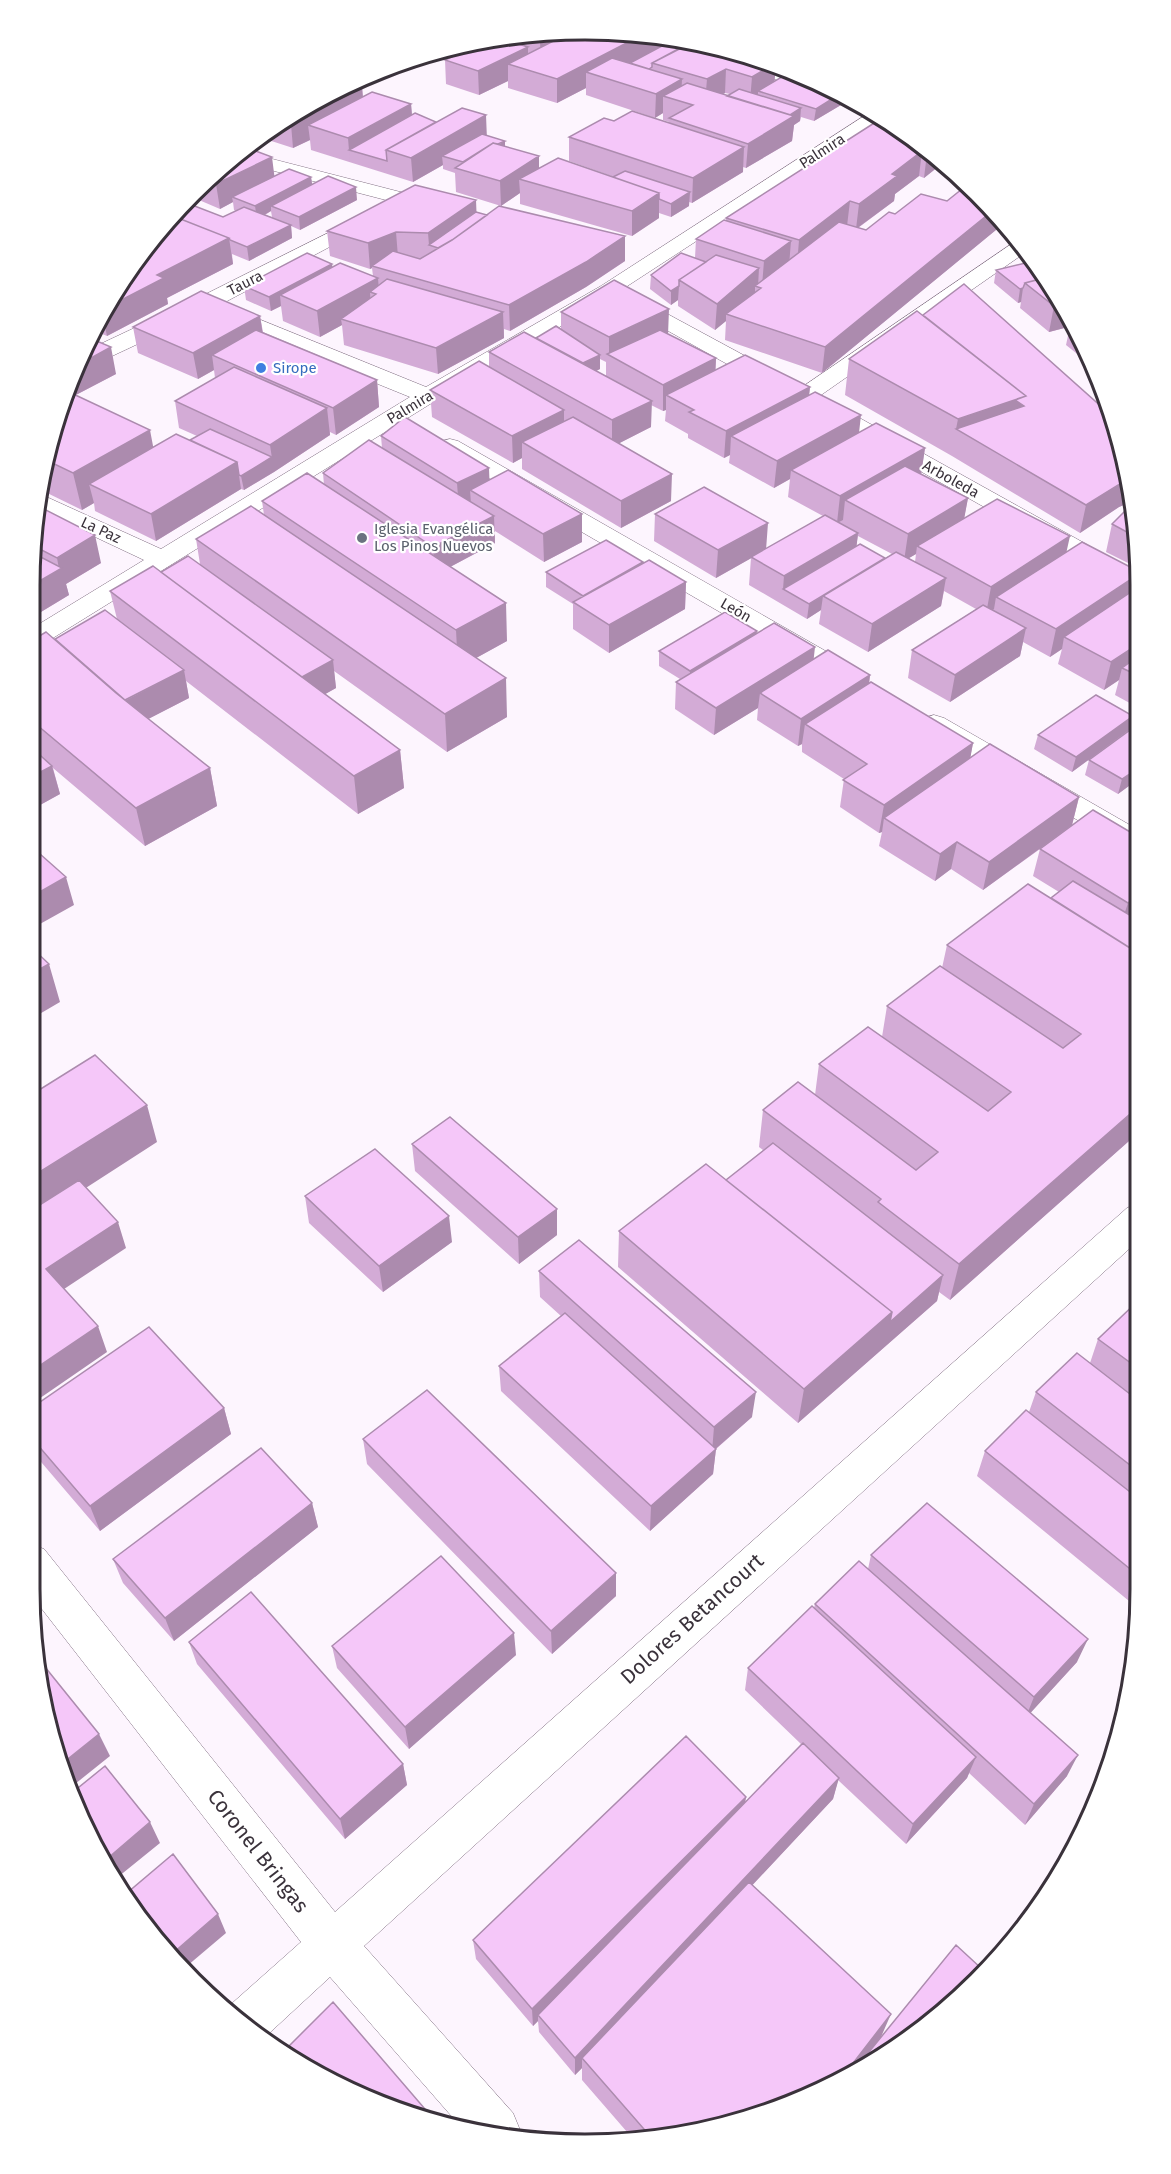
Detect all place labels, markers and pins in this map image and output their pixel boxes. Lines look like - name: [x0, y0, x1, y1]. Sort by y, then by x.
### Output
- place label: Sirope: [273, 359, 317, 377]
- marker: Sirope: [254, 361, 268, 375]
- place label: Iglesia Evangélica Los Pinos Nuevos: [374, 520, 493, 555]
- marker: Iglesia Evangélica Los Pinos Nuevos: [355, 531, 369, 545]

